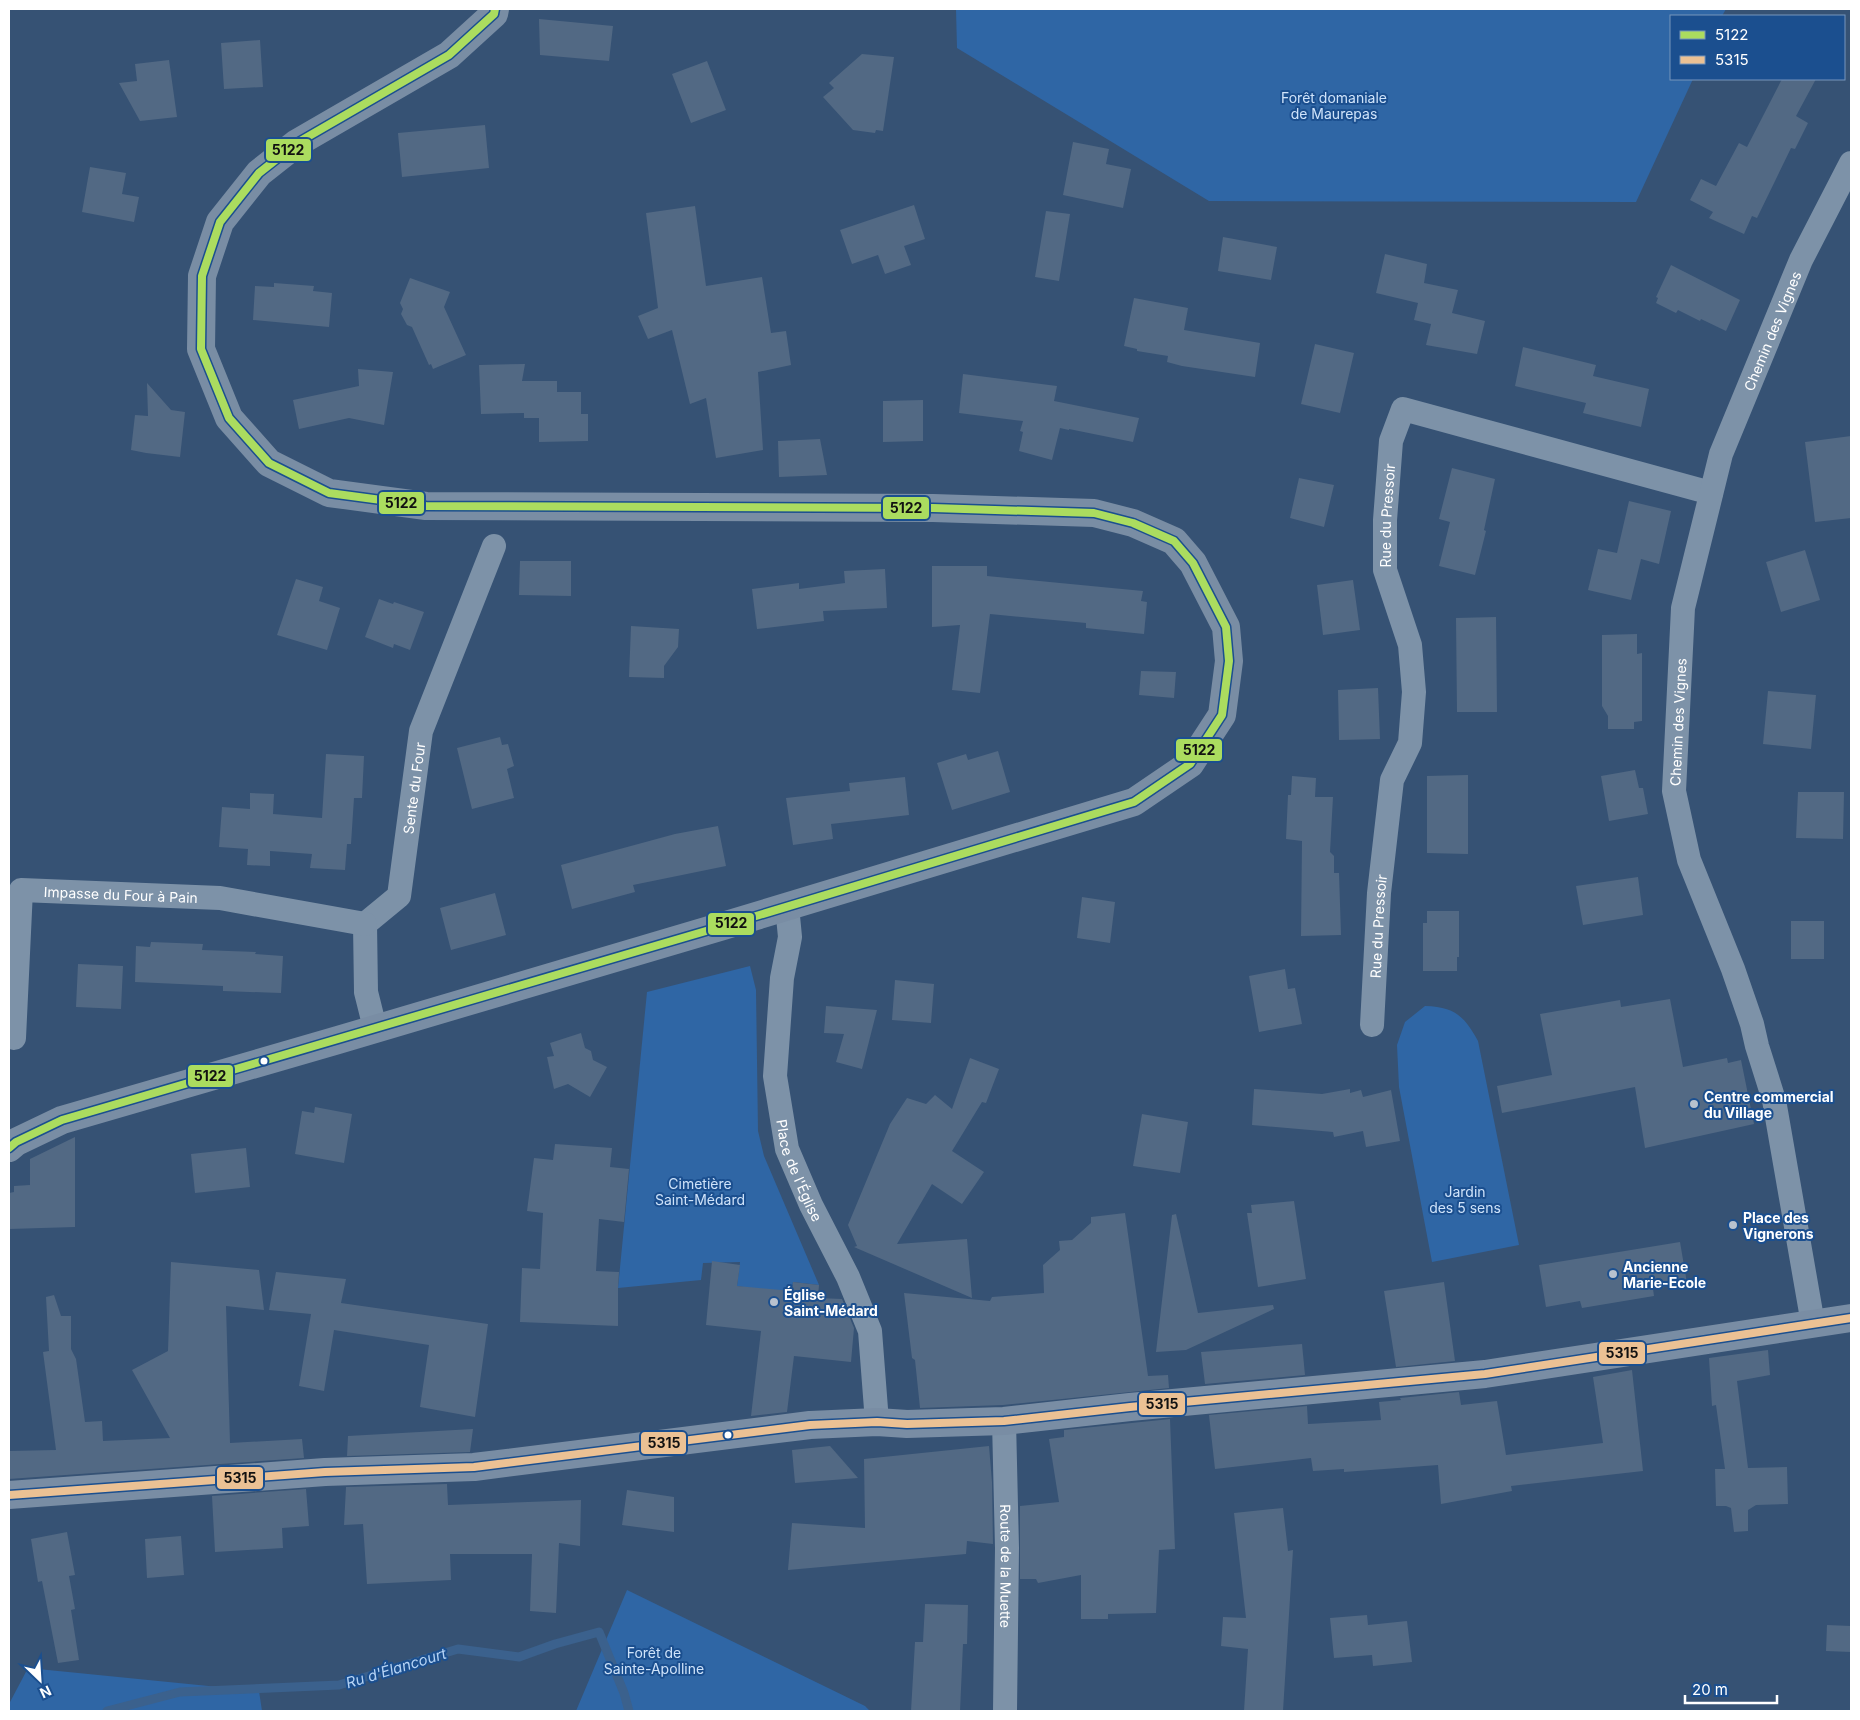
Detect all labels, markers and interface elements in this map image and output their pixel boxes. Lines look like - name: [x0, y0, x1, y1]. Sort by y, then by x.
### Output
- legend: [1670, 15, 1845, 80]
- text: 5122: [1715, 25, 1749, 44]
- text: 5315: [1715, 50, 1749, 69]
- park label: Forêt domaniale de Maurepas: [1281, 89, 1387, 122]
- line badge: 5122: [265, 138, 312, 162]
- text: 5122: [272, 141, 304, 158]
- street label: Chemin des Vignes: [1740, 268, 1804, 393]
- street label: Rue du Pressoir: [1376, 463, 1398, 568]
- line badge: 5122: [378, 491, 425, 515]
- text: 5122: [385, 494, 417, 511]
- line badge: 5122: [882, 496, 930, 520]
- text: 5122: [890, 499, 922, 516]
- street label: Chemin des Vignes: [1666, 658, 1689, 786]
- line badge: 5122: [1175, 738, 1223, 762]
- street label: Sente du Four: [399, 741, 428, 835]
- text: 5122: [1183, 741, 1215, 758]
- street label: Rue du Pressoir: [1366, 873, 1390, 979]
- street label: Impasse du Four à Pain: [43, 882, 198, 906]
- line badge: 5122: [707, 912, 755, 936]
- text: 5122: [715, 914, 747, 931]
- unlabelled marker: [259, 1056, 269, 1066]
- line badge: 5122: [187, 1064, 234, 1088]
- text: 5122: [194, 1067, 226, 1084]
- place label: Centre commercial du Village: [1704, 1088, 1834, 1121]
- marker: Centre commercial du Village: [1688, 1098, 1700, 1110]
- street label: Place de l'Église: [774, 1118, 826, 1224]
- park label: Cimetière Saint-Médard: [655, 1175, 745, 1208]
- park label: Jardin des 5 sens: [1429, 1183, 1501, 1216]
- place label: Place des Vignerons: [1743, 1209, 1814, 1242]
- marker: Place des Vignerons: [1727, 1219, 1739, 1231]
- place label: Ancienne Marie-Ecole: [1623, 1258, 1706, 1291]
- marker: Ancienne Marie-Ecole: [1607, 1268, 1619, 1280]
- place label: Église Saint-Médard: [784, 1285, 878, 1319]
- marker: Église Saint-Médard: [768, 1296, 780, 1308]
- line badge: 5315: [1598, 1341, 1646, 1365]
- text: 5315: [1606, 1344, 1639, 1361]
- line badge: 5315: [1138, 1392, 1186, 1416]
- text: 5315: [1146, 1395, 1179, 1412]
- unlabelled marker: [723, 1430, 733, 1440]
- line badge: 5315: [640, 1431, 687, 1455]
- text: 5315: [648, 1434, 681, 1451]
- line badge: 5315: [216, 1466, 264, 1490]
- text: 5315: [224, 1469, 257, 1486]
- street label: Route de la Muette: [997, 1504, 1016, 1628]
- water label: Ru d'Élancourt: [343, 1643, 450, 1692]
- park label: Forêt de Sainte-Apolline: [604, 1644, 704, 1677]
- north arrow: [15, 1655, 65, 1705]
- scale bar: [1685, 1672, 1778, 1704]
- text: 20 m: [1692, 1680, 1728, 1699]
- text: N: [37, 1682, 54, 1702]

